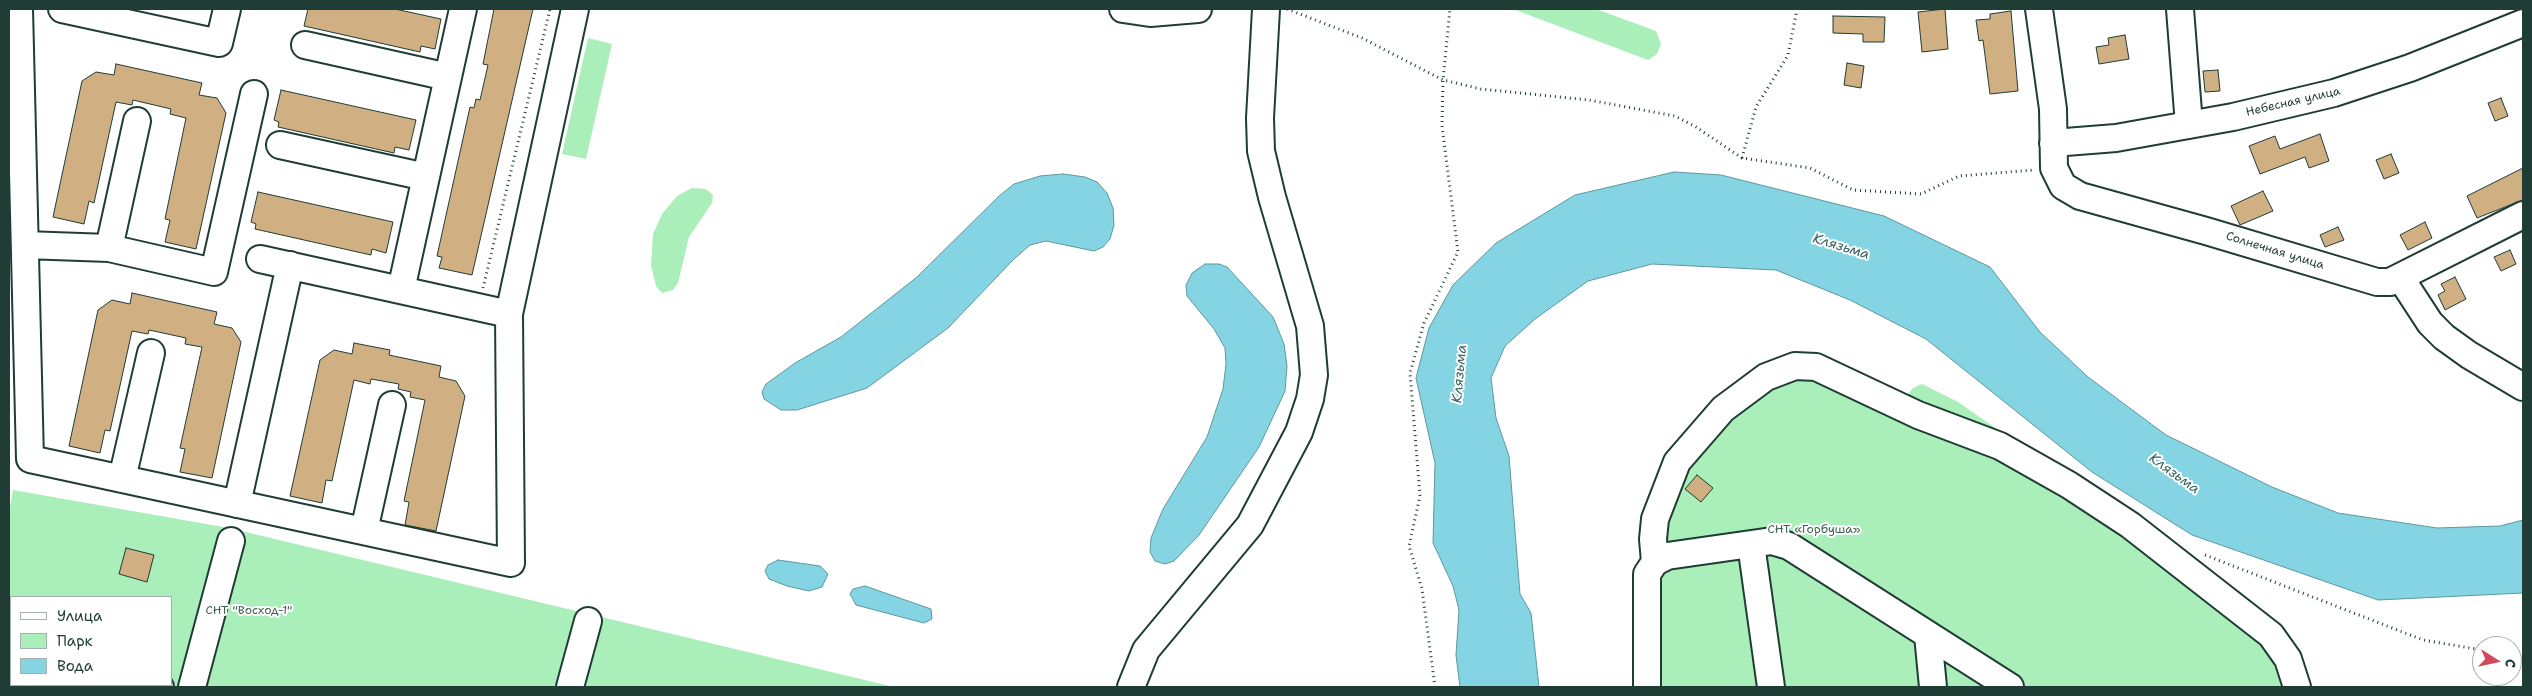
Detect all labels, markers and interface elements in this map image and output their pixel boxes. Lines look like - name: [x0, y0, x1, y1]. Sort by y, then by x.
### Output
- street label: Небесная улица: [2244, 84, 2342, 120]
- street label: Солнечная улица: [2224, 229, 2326, 273]
- water label: Клязьма: [1811, 230, 1871, 264]
- water label: Клязьма: [1449, 344, 1471, 404]
- water label: Клязьма: [2145, 450, 2203, 498]
- park label: СНТ «Горбуша»: [1768, 523, 1860, 537]
- legend: [10, 596, 172, 686]
- park label: СНТ "Восход-1": [206, 604, 292, 618]
- text: Улица: [57, 606, 102, 626]
- text: Парк: [57, 631, 93, 651]
- north arrow: [2472, 636, 2522, 686]
- text: Вода: [57, 656, 93, 676]
- text: С: [2501, 658, 2520, 669]

